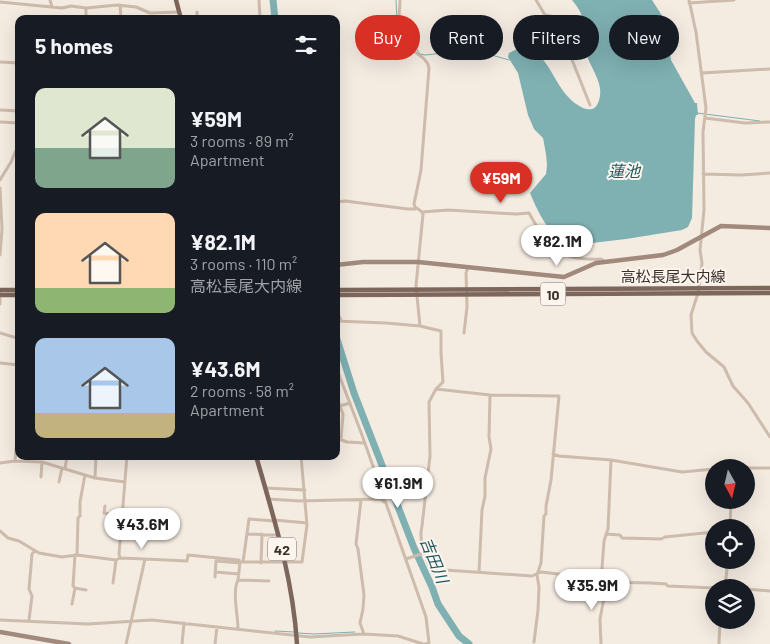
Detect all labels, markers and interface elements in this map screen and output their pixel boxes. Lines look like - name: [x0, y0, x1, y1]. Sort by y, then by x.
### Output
- chip: Buy: [355, 15, 420, 60]
- chip: Rent: [430, 15, 503, 60]
- chip: Filters: [513, 15, 599, 60]
- chip: New: [609, 15, 679, 60]
- icon: filters: [292, 31, 320, 59]
- text: 5 homes: [35, 33, 113, 58]
- text: ¥59M: [190, 106, 242, 131]
- icon: home: [75, 108, 135, 168]
- text: 3 rooms · 89 m²: [190, 131, 294, 150]
- text: Apartment: [190, 150, 265, 169]
- water label: 蓮池: [608, 161, 642, 180]
- pin: ¥59M: [471, 162, 531, 204]
- text: ¥59M: [481, 168, 521, 187]
- pin: ¥82.1M: [516, 224, 598, 267]
- text: ¥82.1M: [190, 229, 256, 254]
- text: ¥82.1M: [532, 231, 582, 250]
- icon: home: [75, 233, 135, 293]
- text: 3 rooms · 110 m²: [190, 254, 297, 273]
- street label: 高松長尾大内線: [620, 267, 726, 285]
- text: 高松長尾大内線: [190, 276, 302, 295]
- road number: 10: [540, 282, 566, 306]
- text: ¥43.6M: [190, 356, 260, 381]
- icon: home: [75, 358, 135, 418]
- text: 2 rooms · 58 m²: [190, 381, 294, 400]
- text: Apartment: [190, 400, 265, 419]
- north arrow: [705, 459, 755, 509]
- map controls: [705, 459, 755, 629]
- pin: ¥61.9M: [357, 466, 439, 509]
- text: ¥61.9M: [373, 473, 423, 492]
- pin: ¥43.6M: [101, 508, 183, 550]
- text: ¥43.6M: [115, 514, 169, 533]
- button: locate: [705, 519, 755, 569]
- water label: 吉田川: [417, 534, 454, 588]
- road number: 42: [268, 538, 296, 560]
- pin: ¥35.9M: [551, 568, 633, 611]
- text: ¥35.9M: [566, 575, 618, 594]
- button: layers: [705, 579, 755, 629]

